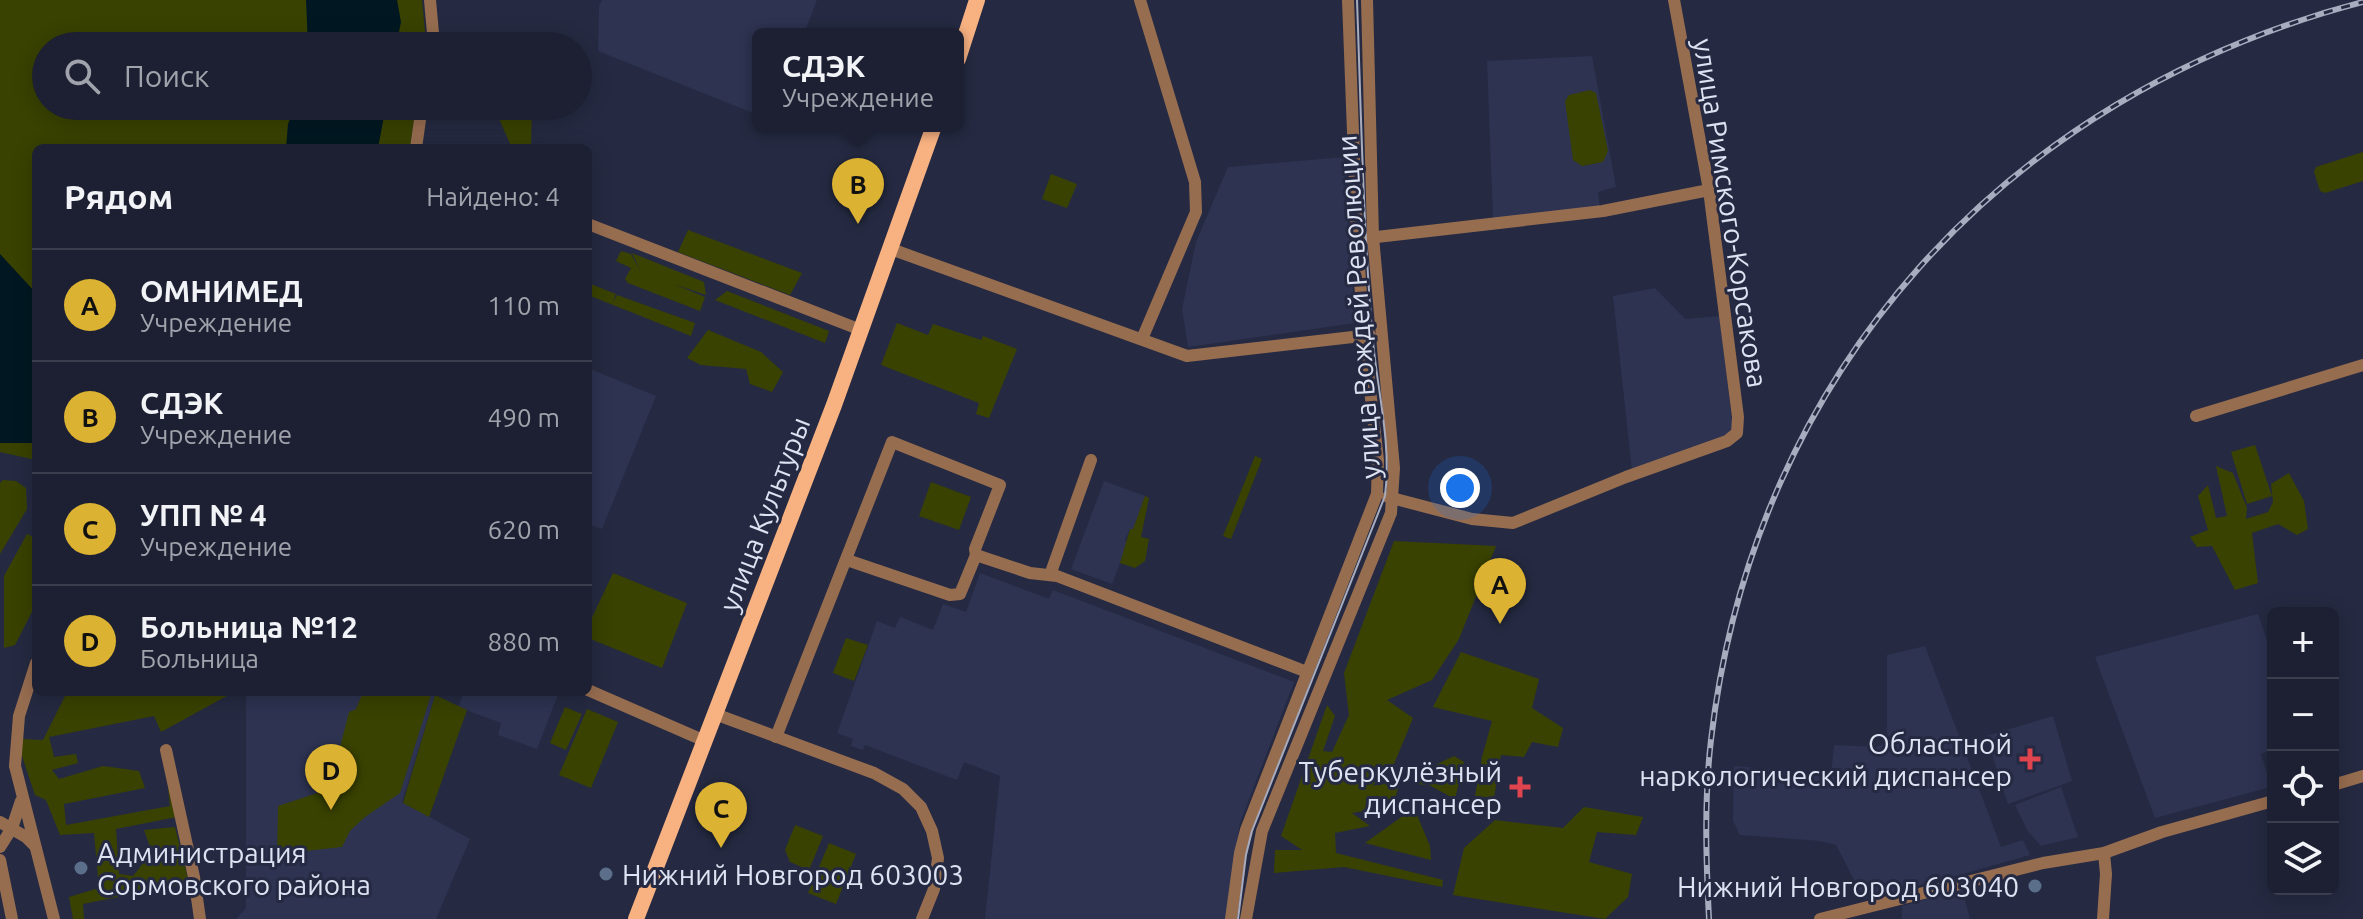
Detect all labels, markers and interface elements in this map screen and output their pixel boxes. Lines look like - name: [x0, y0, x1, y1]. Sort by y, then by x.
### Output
- popup: [752, 28, 964, 132]
- search box: [32, 32, 592, 120]
- street label: улица Римского-Корсакова: [1688, 36, 1774, 390]
- text: СДЭК: [782, 49, 865, 83]
- icon: search: [60, 54, 104, 98]
- text: Поиск: [124, 59, 209, 93]
- text: Учреждение: [782, 83, 934, 112]
- street label: улица Вождей Революции: [1331, 134, 1385, 480]
- pin: B: [832, 158, 884, 224]
- text: Рядом: [64, 177, 173, 215]
- text: Найдено: 4: [426, 182, 560, 211]
- text: ОМНИМЕД: [140, 274, 303, 308]
- text: A: [81, 291, 99, 320]
- text: 110 m: [488, 291, 560, 320]
- text: Учреждение: [140, 308, 292, 337]
- text: СДЭК: [140, 386, 223, 420]
- text: B: [81, 403, 99, 432]
- text: 490 m: [488, 403, 560, 432]
- street label: улица Культуры: [713, 412, 815, 616]
- text: Учреждение: [140, 420, 292, 449]
- your location: [1440, 468, 1480, 508]
- text: УПП № 4: [140, 498, 267, 532]
- text: C: [82, 515, 98, 544]
- text: 620 m: [488, 515, 560, 544]
- text: Учреждение: [140, 532, 292, 561]
- pin: A: [1474, 558, 1526, 624]
- map controls: [2267, 607, 2339, 895]
- button: +: [2267, 607, 2339, 679]
- text: Больница №12: [140, 610, 358, 644]
- text: D: [81, 627, 99, 656]
- text: 880 m: [488, 627, 560, 656]
- text: Больница: [140, 644, 259, 673]
- button: −: [2267, 679, 2339, 751]
- place label: Областной наркологический диспансер: [1639, 728, 2012, 791]
- pin: D: [305, 744, 357, 810]
- marker: Областной наркологический диспансер: [2019, 748, 2041, 770]
- button: locate: [2267, 751, 2339, 823]
- place label: Туберкулёзный диспансер: [1298, 756, 1502, 819]
- marker: Туберкулёзный диспансер: [1509, 776, 1531, 798]
- pin: C: [695, 782, 747, 848]
- button: layers: [2267, 823, 2339, 895]
- place label: Администрация Сормовского района: [97, 837, 371, 900]
- marker: Администрация Сормовского района: [72, 859, 90, 877]
- place label: Нижний Новгород 603003: [622, 859, 964, 890]
- marker: Нижний Новгород 603003: [597, 865, 615, 883]
- place label: Нижний Новгород 603040: [1677, 871, 2019, 902]
- marker: Нижний Новгород 603040: [2026, 877, 2044, 895]

